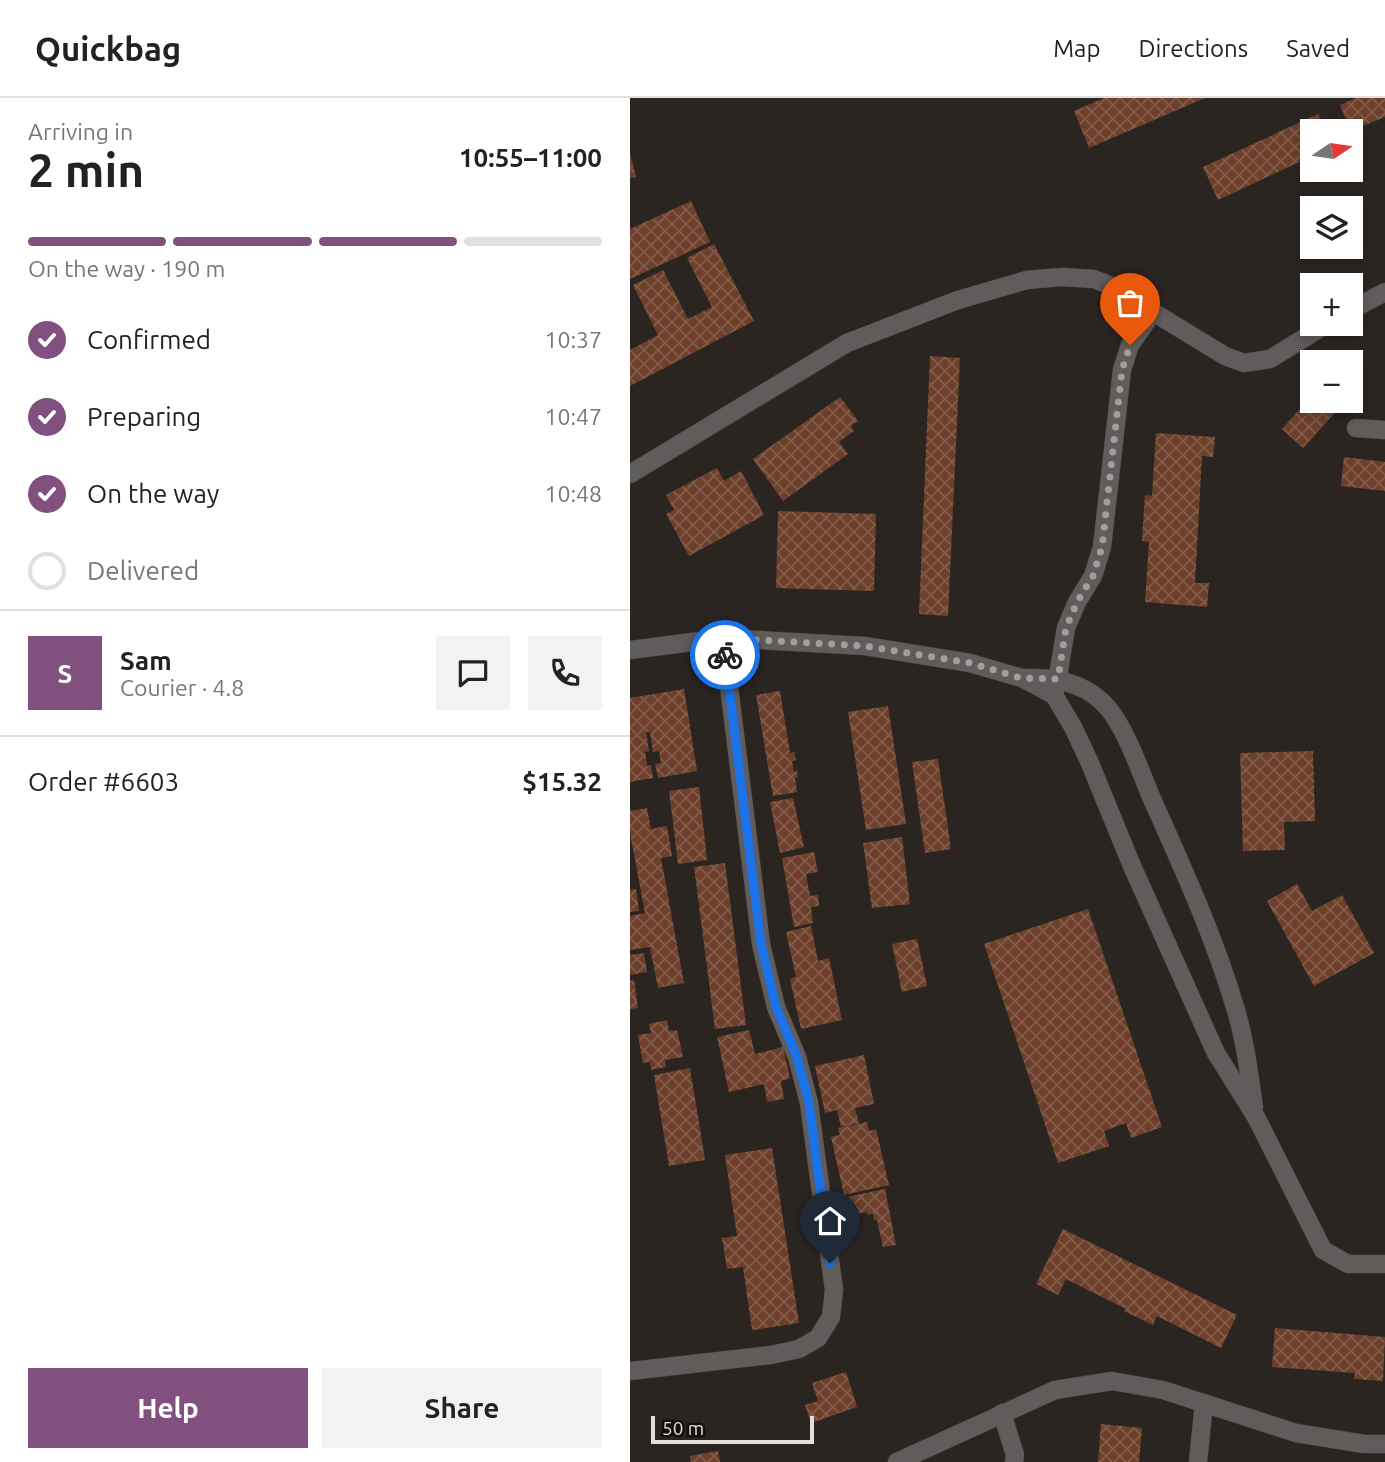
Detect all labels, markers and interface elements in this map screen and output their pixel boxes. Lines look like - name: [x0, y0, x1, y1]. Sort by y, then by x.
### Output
- text: Quickbag: [35, 30, 181, 67]
- text: Map: [1053, 35, 1100, 62]
- text: Directions: [1138, 35, 1248, 62]
- text: Saved: [1286, 35, 1350, 62]
- text: Arriving in: [28, 119, 133, 144]
- north arrow: [1300, 119, 1363, 182]
- map controls: [1300, 119, 1363, 413]
- text: 10:55–11:00: [459, 143, 602, 172]
- text: 2 min: [28, 144, 144, 196]
- button: layers: [1300, 196, 1363, 259]
- text: On the way · 190 m: [28, 256, 225, 281]
- pin: [1100, 273, 1160, 345]
- button: +: [1300, 273, 1363, 336]
- icon: bag: [1111, 284, 1149, 322]
- icon: check: [28, 321, 66, 359]
- text: Confirmed: [87, 325, 211, 354]
- text: 10:37: [544, 327, 602, 352]
- button: −: [1300, 350, 1363, 413]
- icon: check: [28, 398, 66, 436]
- text: Preparing: [87, 402, 201, 431]
- text: 10:47: [544, 404, 602, 429]
- icon: check: [28, 475, 66, 513]
- text: On the way: [87, 479, 219, 508]
- text: 10:48: [544, 481, 602, 506]
- text: Delivered: [87, 556, 199, 585]
- courier: [690, 620, 760, 690]
- button: chat: [436, 636, 510, 710]
- button: phone: [528, 636, 602, 710]
- icon: bike: [706, 636, 744, 674]
- text: Sam: [120, 646, 172, 675]
- text: S: [58, 659, 72, 688]
- text: Courier · 4.8: [120, 675, 244, 700]
- text: Order #6603: [28, 767, 179, 796]
- text: $15.32: [522, 767, 602, 796]
- pin: [800, 1191, 860, 1263]
- icon: home: [811, 1202, 849, 1240]
- button: Help: [28, 1368, 308, 1448]
- button: Share: [322, 1368, 602, 1448]
- scale bar: [651, 1413, 814, 1445]
- text: 50 m: [662, 1417, 704, 1439]

